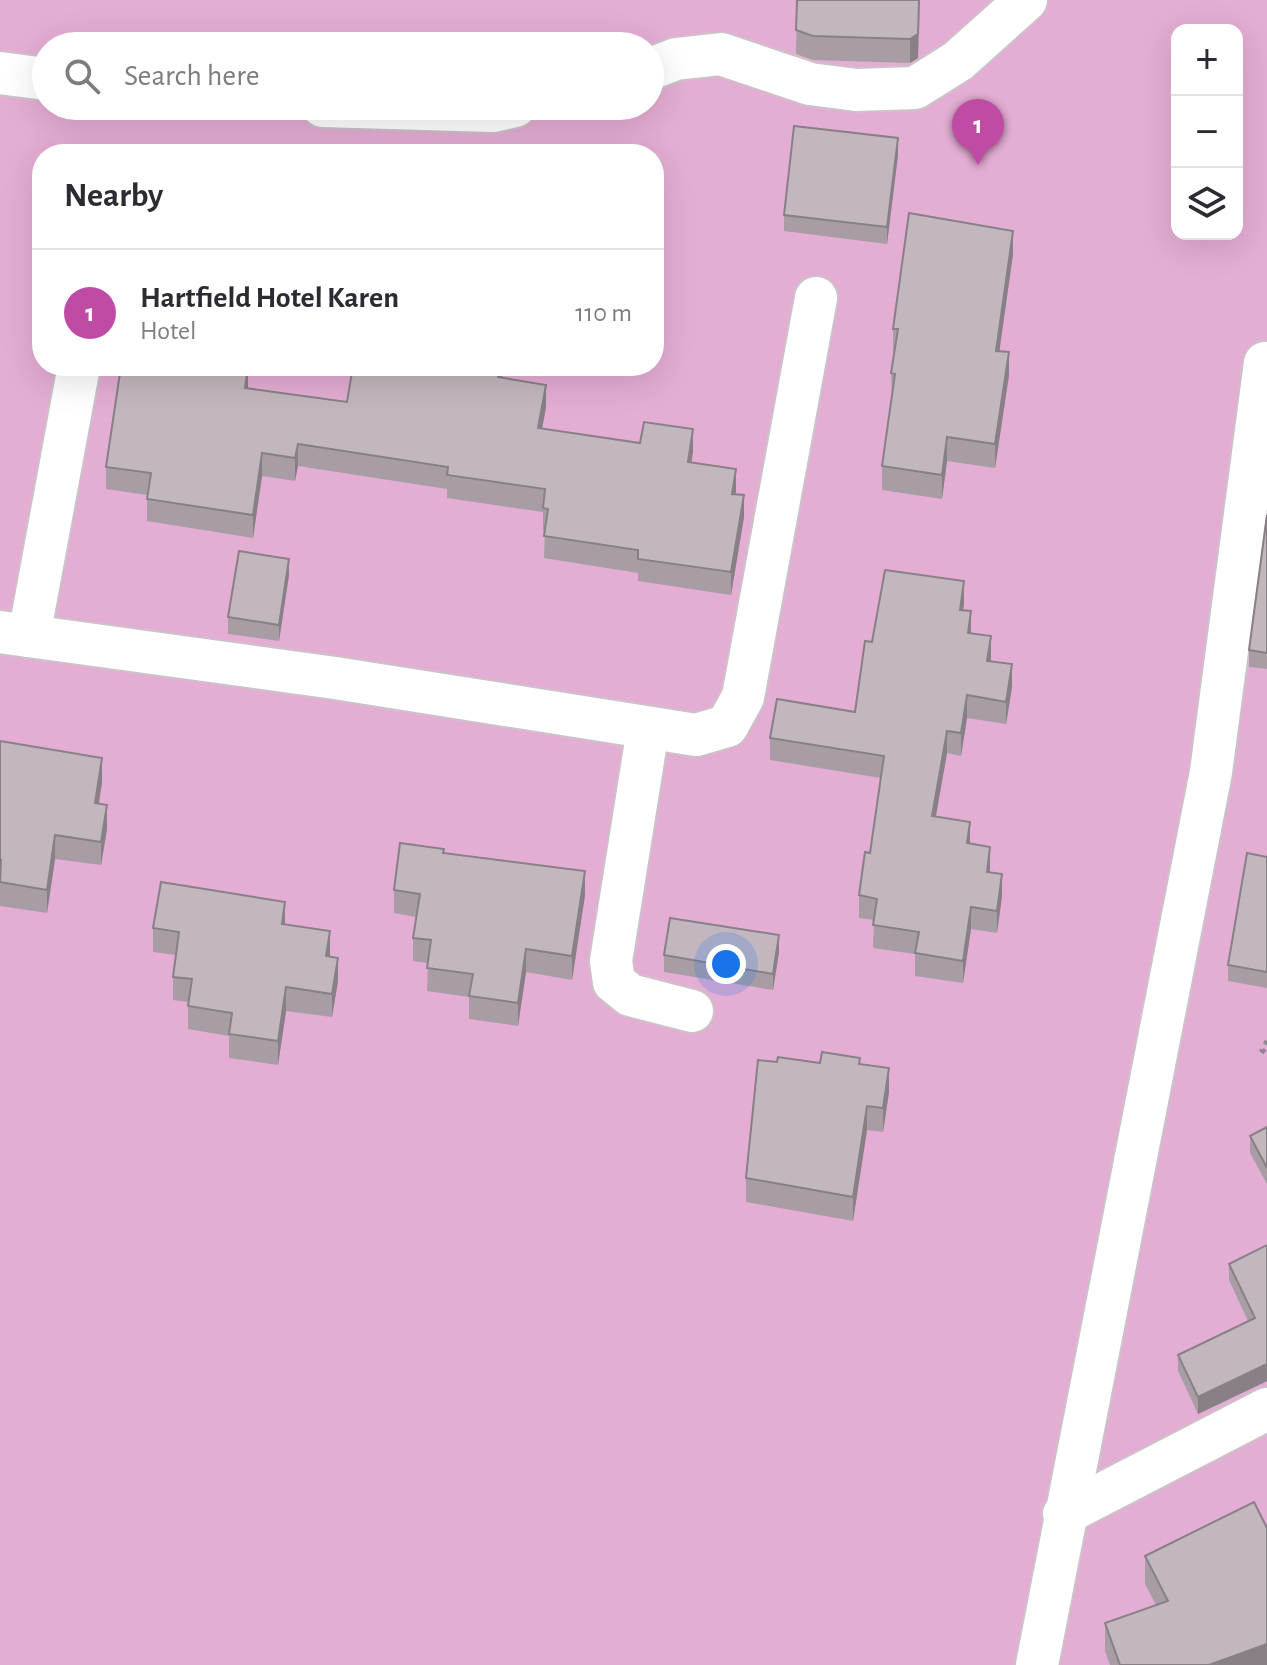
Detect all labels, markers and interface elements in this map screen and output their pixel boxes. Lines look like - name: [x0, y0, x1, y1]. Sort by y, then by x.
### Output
- map controls: [1171, 24, 1243, 240]
- button: +: [1171, 24, 1243, 96]
- search box: [32, 32, 664, 120]
- icon: search: [60, 54, 104, 98]
- text: Search here: [124, 61, 260, 91]
- button: −: [1171, 96, 1243, 168]
- pin: 1: [952, 99, 1004, 165]
- button: layers: [1171, 168, 1243, 240]
- text: Nearby: [64, 179, 163, 213]
- text: Hartfield Hotel Karen: [140, 283, 399, 313]
- text: 1: [85, 300, 95, 326]
- text: 110 m: [575, 300, 632, 326]
- text: Hotel: [140, 318, 196, 344]
- your location: [706, 944, 746, 984]

